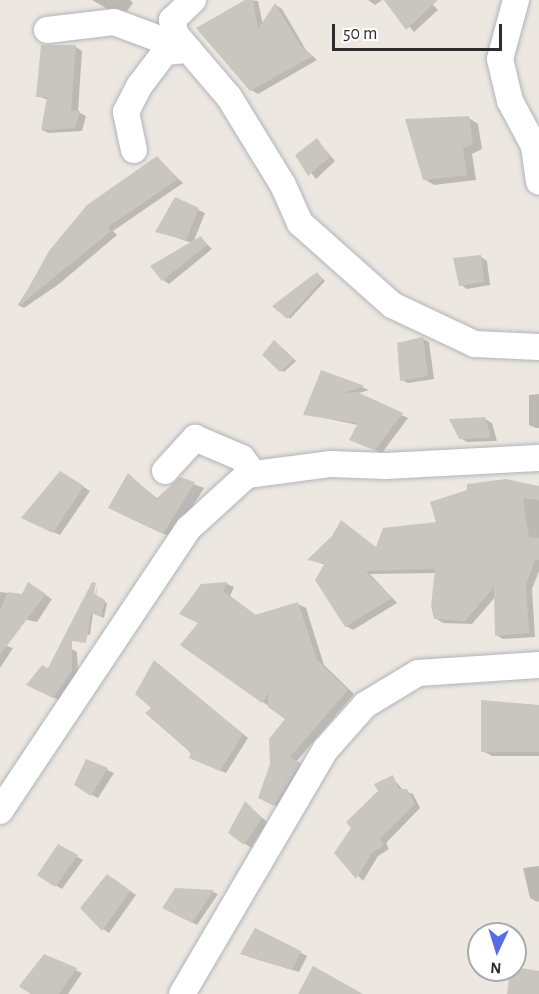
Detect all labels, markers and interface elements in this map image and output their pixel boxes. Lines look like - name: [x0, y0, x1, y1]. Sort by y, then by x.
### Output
- scale bar: [335, 12, 504, 50]
- text: 50 m: [343, 25, 377, 43]
- north arrow: [467, 922, 527, 982]
- text: N: [490, 960, 502, 976]

